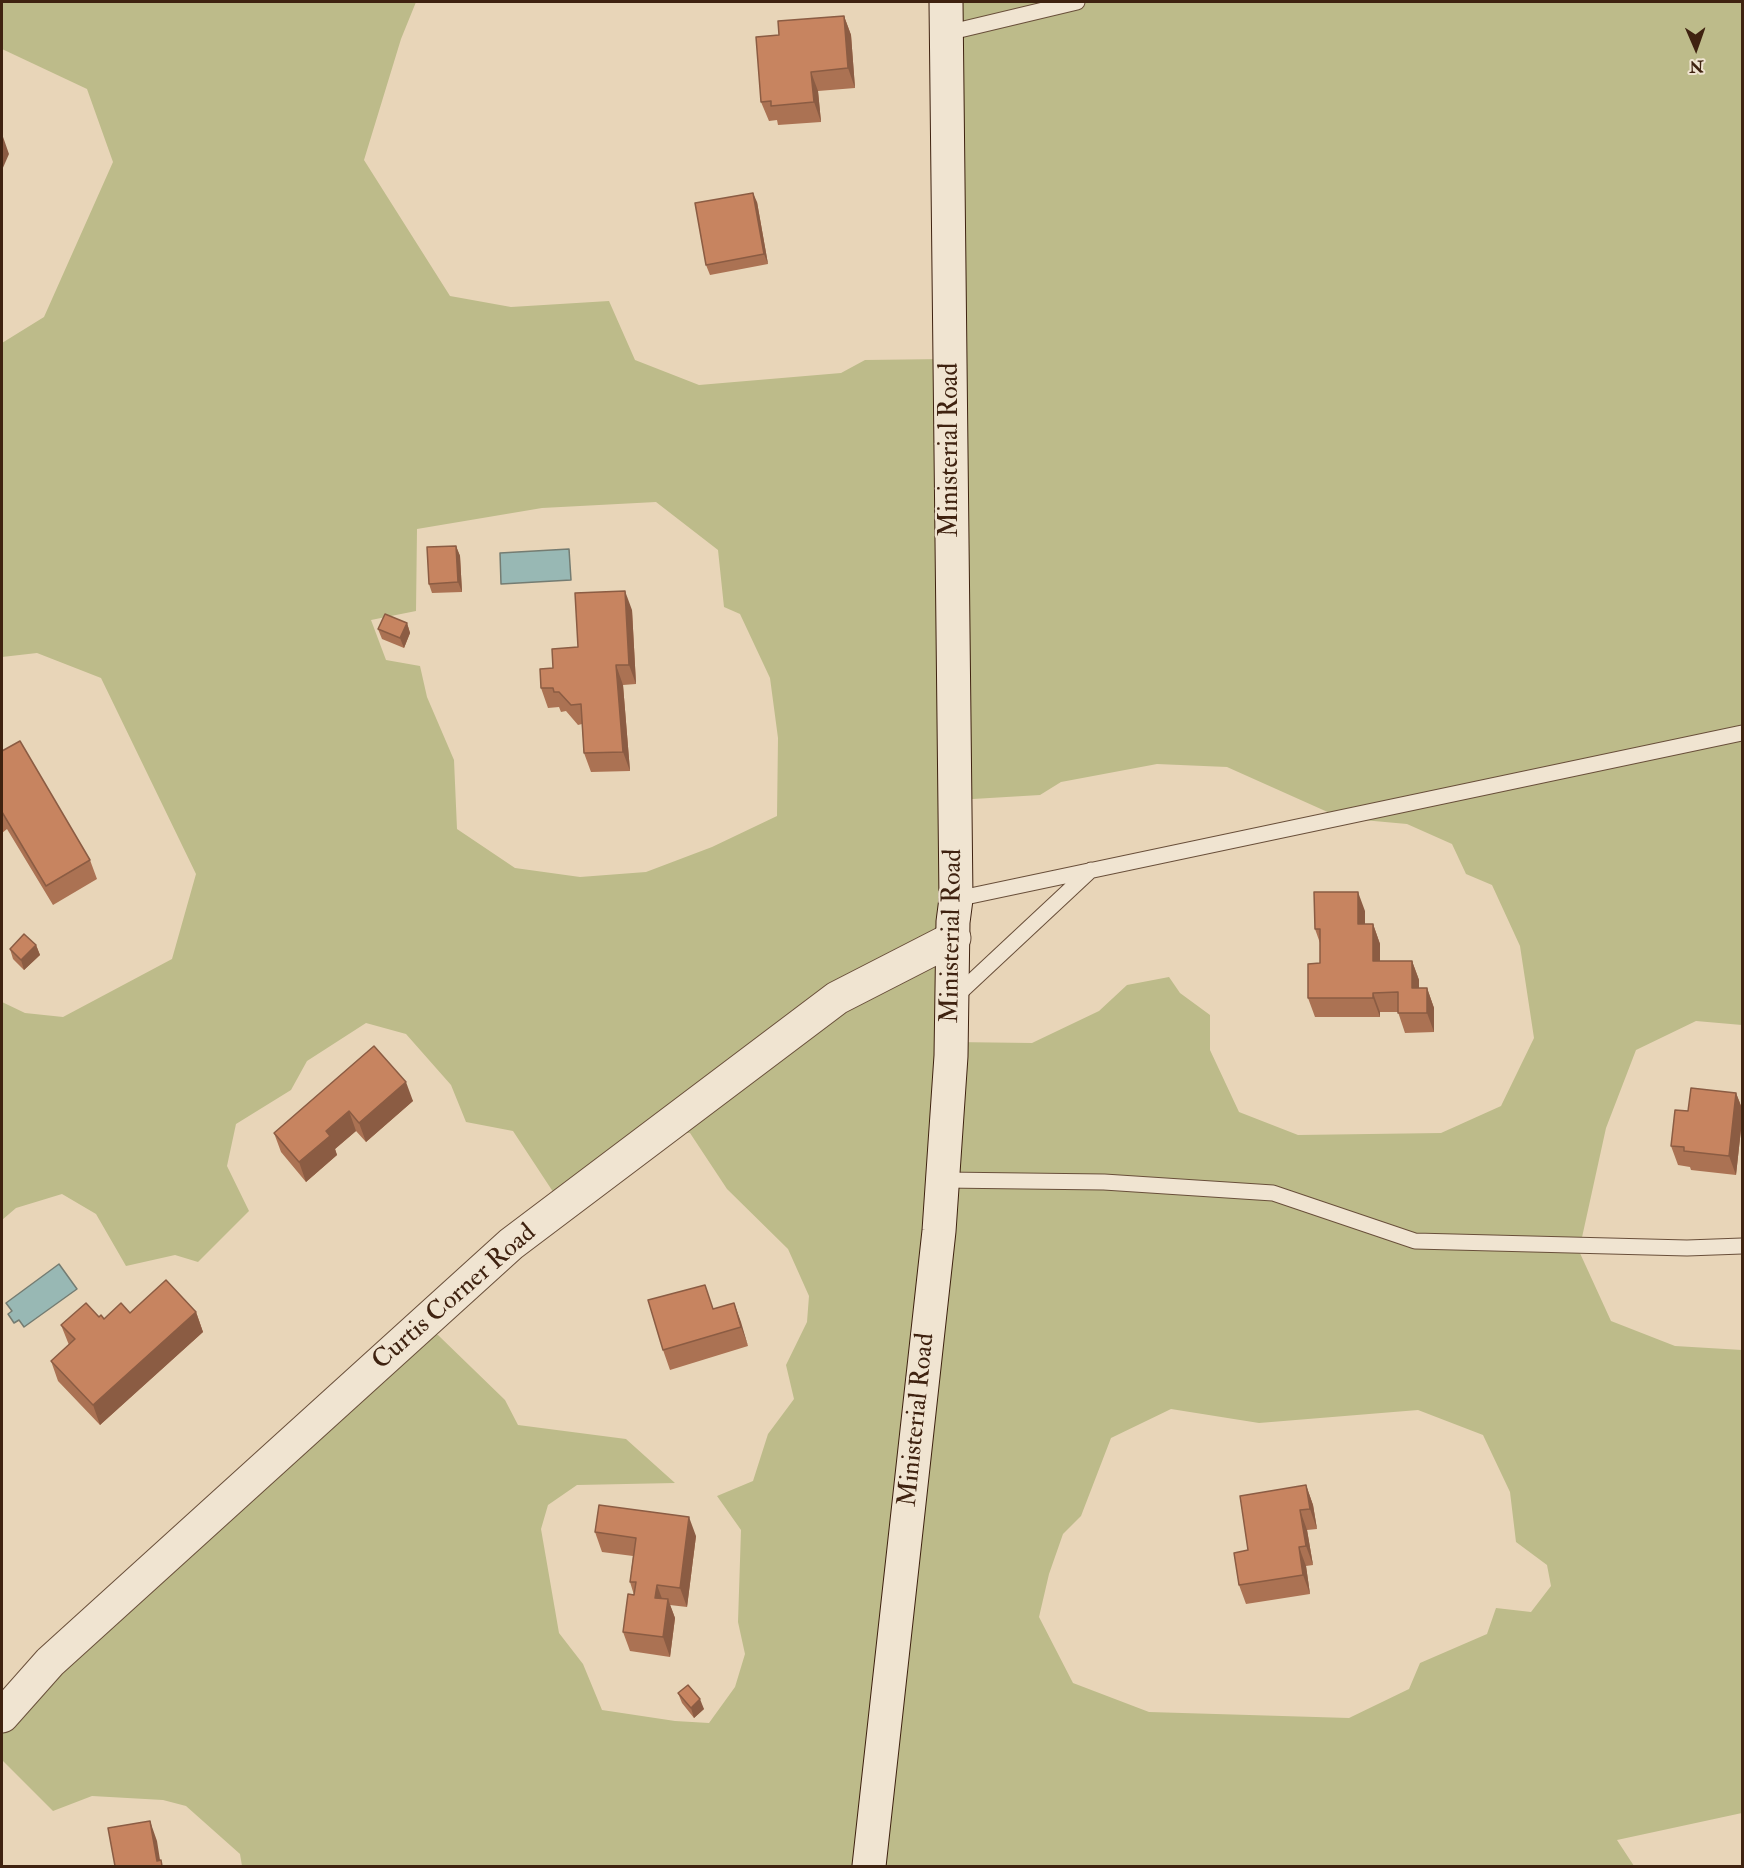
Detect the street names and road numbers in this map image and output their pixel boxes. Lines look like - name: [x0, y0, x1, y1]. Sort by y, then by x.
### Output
- street label: Ministerial Road: [935, 363, 967, 537]
- street label: Ministerial Road: [936, 849, 970, 1023]
- street label: Curtis Corner Road: [367, 1218, 543, 1378]
- street label: Ministerial Road: [893, 1332, 943, 1508]

